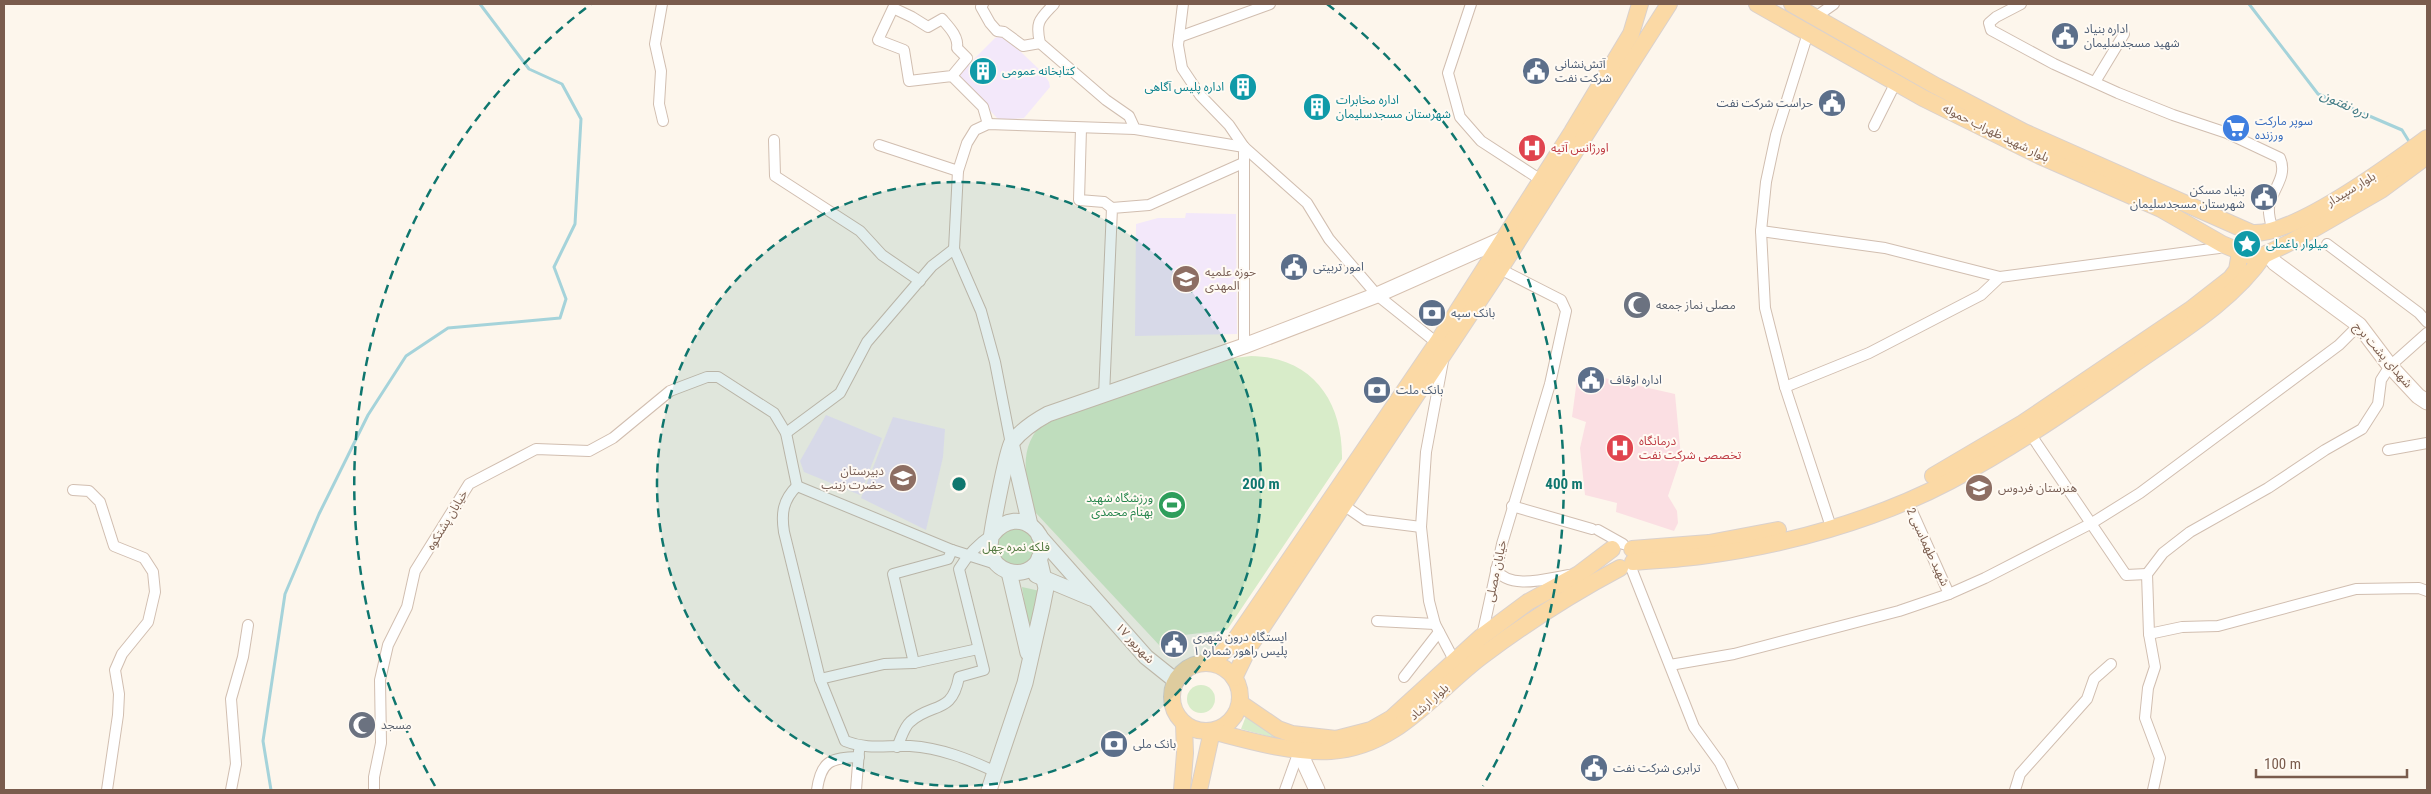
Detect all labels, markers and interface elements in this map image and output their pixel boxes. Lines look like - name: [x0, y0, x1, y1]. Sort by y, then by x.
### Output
- public building icon: اداره بنیاد شهید مسجدسلیمان: [2050, 21, 2080, 51]
- place label: اداره بنیاد شهید مسجدسلیمان: [2084, 22, 2180, 50]
- building icon: کتابخانه عمومی: [968, 56, 998, 86]
- public building icon: آتش‌نشانی شرکت نفت: [1521, 56, 1551, 86]
- place label: آتش‌نشانی شرکت نفت: [1555, 57, 1612, 85]
- place label: کتابخانه عمومی: [1002, 64, 1076, 78]
- building icon: اداره پلیس آگاهی: [1228, 72, 1258, 102]
- place label: اداره پلیس آگاهی: [1144, 80, 1224, 95]
- water label: دره نفتون: [2318, 86, 2372, 123]
- public building icon: حراست شرکت نفت: [1817, 88, 1847, 118]
- building icon: اداره مخابرات شهرستان مسجدسلیمان: [1302, 92, 1332, 122]
- place label: اداره مخابرات شهرستان مسجدسلیمان: [1336, 93, 1451, 121]
- place label: حراست شرکت نفت: [1717, 96, 1813, 110]
- street label: بلوار شهید ظهراب حموله: [1940, 101, 2051, 165]
- supermarket icon: سوپر مارکت ورزنده: [2221, 113, 2251, 143]
- place label: سوپر مارکت ورزنده: [2255, 114, 2313, 142]
- hospital icon: اورژانس آتیه: [1517, 133, 1547, 163]
- place label: اورژانس آتیه: [1551, 141, 1609, 155]
- street label: بلوار سپیدار: [2323, 169, 2379, 210]
- public building icon: بنیاد مسکن شهرستان مسجدسلیمان: [2249, 182, 2279, 212]
- place label: بنیاد مسکن شهرستان مسجدسلیمان: [2130, 183, 2245, 211]
- place icon: میلوار باغملی: [2232, 229, 2262, 259]
- place label: میلوار باغملی: [2266, 237, 2328, 251]
- public building icon: امور تربیتی: [1279, 252, 1309, 282]
- place label: امور تربیتی: [1313, 260, 1364, 274]
- school or university icon: حوزه علمیه المهدی: [1171, 264, 1201, 294]
- place label: حوزه علمیه المهدی: [1205, 265, 1256, 293]
- mosque icon: مصلی نماز جمعه: [1622, 290, 1652, 320]
- bank icon: بانک سپه: [1417, 298, 1447, 328]
- place label: مصلی نماز جمعه: [1656, 298, 1736, 312]
- place label: بانک سپه: [1451, 306, 1495, 321]
- street label: شهدای پشت برج: [2349, 319, 2415, 392]
- public building icon: اداره اوقاف: [1576, 365, 1606, 395]
- place label: اداره اوقاف: [1610, 373, 1662, 387]
- bank icon: بانک ملت: [1362, 375, 1392, 405]
- place label: بانک ملت: [1396, 383, 1443, 397]
- hospital icon: درمانگاه تخصصی شرکت نفت: [1605, 433, 1635, 463]
- place label: درمانگاه تخصصی شرکت نفت: [1639, 434, 1742, 462]
- school or university icon: دبیرستان حضرت زینب: [888, 463, 918, 493]
- place label: دبیرستان حضرت زینب: [821, 464, 884, 492]
- school or university icon: هنرستان فردوس: [1964, 473, 1994, 503]
- centre of rings: [950, 475, 968, 493]
- text: 200 m: [1242, 475, 1280, 493]
- text: 400 m: [1545, 475, 1583, 493]
- place label: هنرستان فردوس: [1998, 481, 2077, 495]
- street label: خیابان پشتکوه: [424, 487, 471, 553]
- sports icon: ورزشگاه شهید بهنام محمدی: [1157, 490, 1187, 520]
- place label: ورزشگاه شهید بهنام محمدی: [1086, 491, 1153, 521]
- street label: شهید طهماسبی 2: [1904, 506, 1952, 588]
- street label: خیابان مصلی: [1483, 539, 1509, 603]
- park label: فلکه نمره چهل: [982, 540, 1050, 555]
- street label: ۱۷ شهریور: [1113, 620, 1157, 666]
- public building icon: ایستگاه درون شهری پلیس راهور شماره ۱: [1159, 629, 1189, 659]
- place label: ایستگاه درون شهری پلیس راهور شماره ۱: [1193, 630, 1288, 659]
- street label: بلوار ارشاد: [1406, 681, 1452, 723]
- mosque icon: مسجد: [347, 710, 377, 740]
- place label: مسجد: [381, 718, 412, 732]
- bank icon: بانک ملی: [1099, 729, 1129, 759]
- place label: بانک ملی: [1133, 737, 1176, 751]
- scale bar: [2256, 746, 2407, 778]
- public building icon: ترابری شرکت نفت: [1579, 753, 1609, 783]
- text: 100 m: [2264, 755, 2301, 773]
- place label: ترابری شرکت نفت: [1613, 761, 1701, 775]

